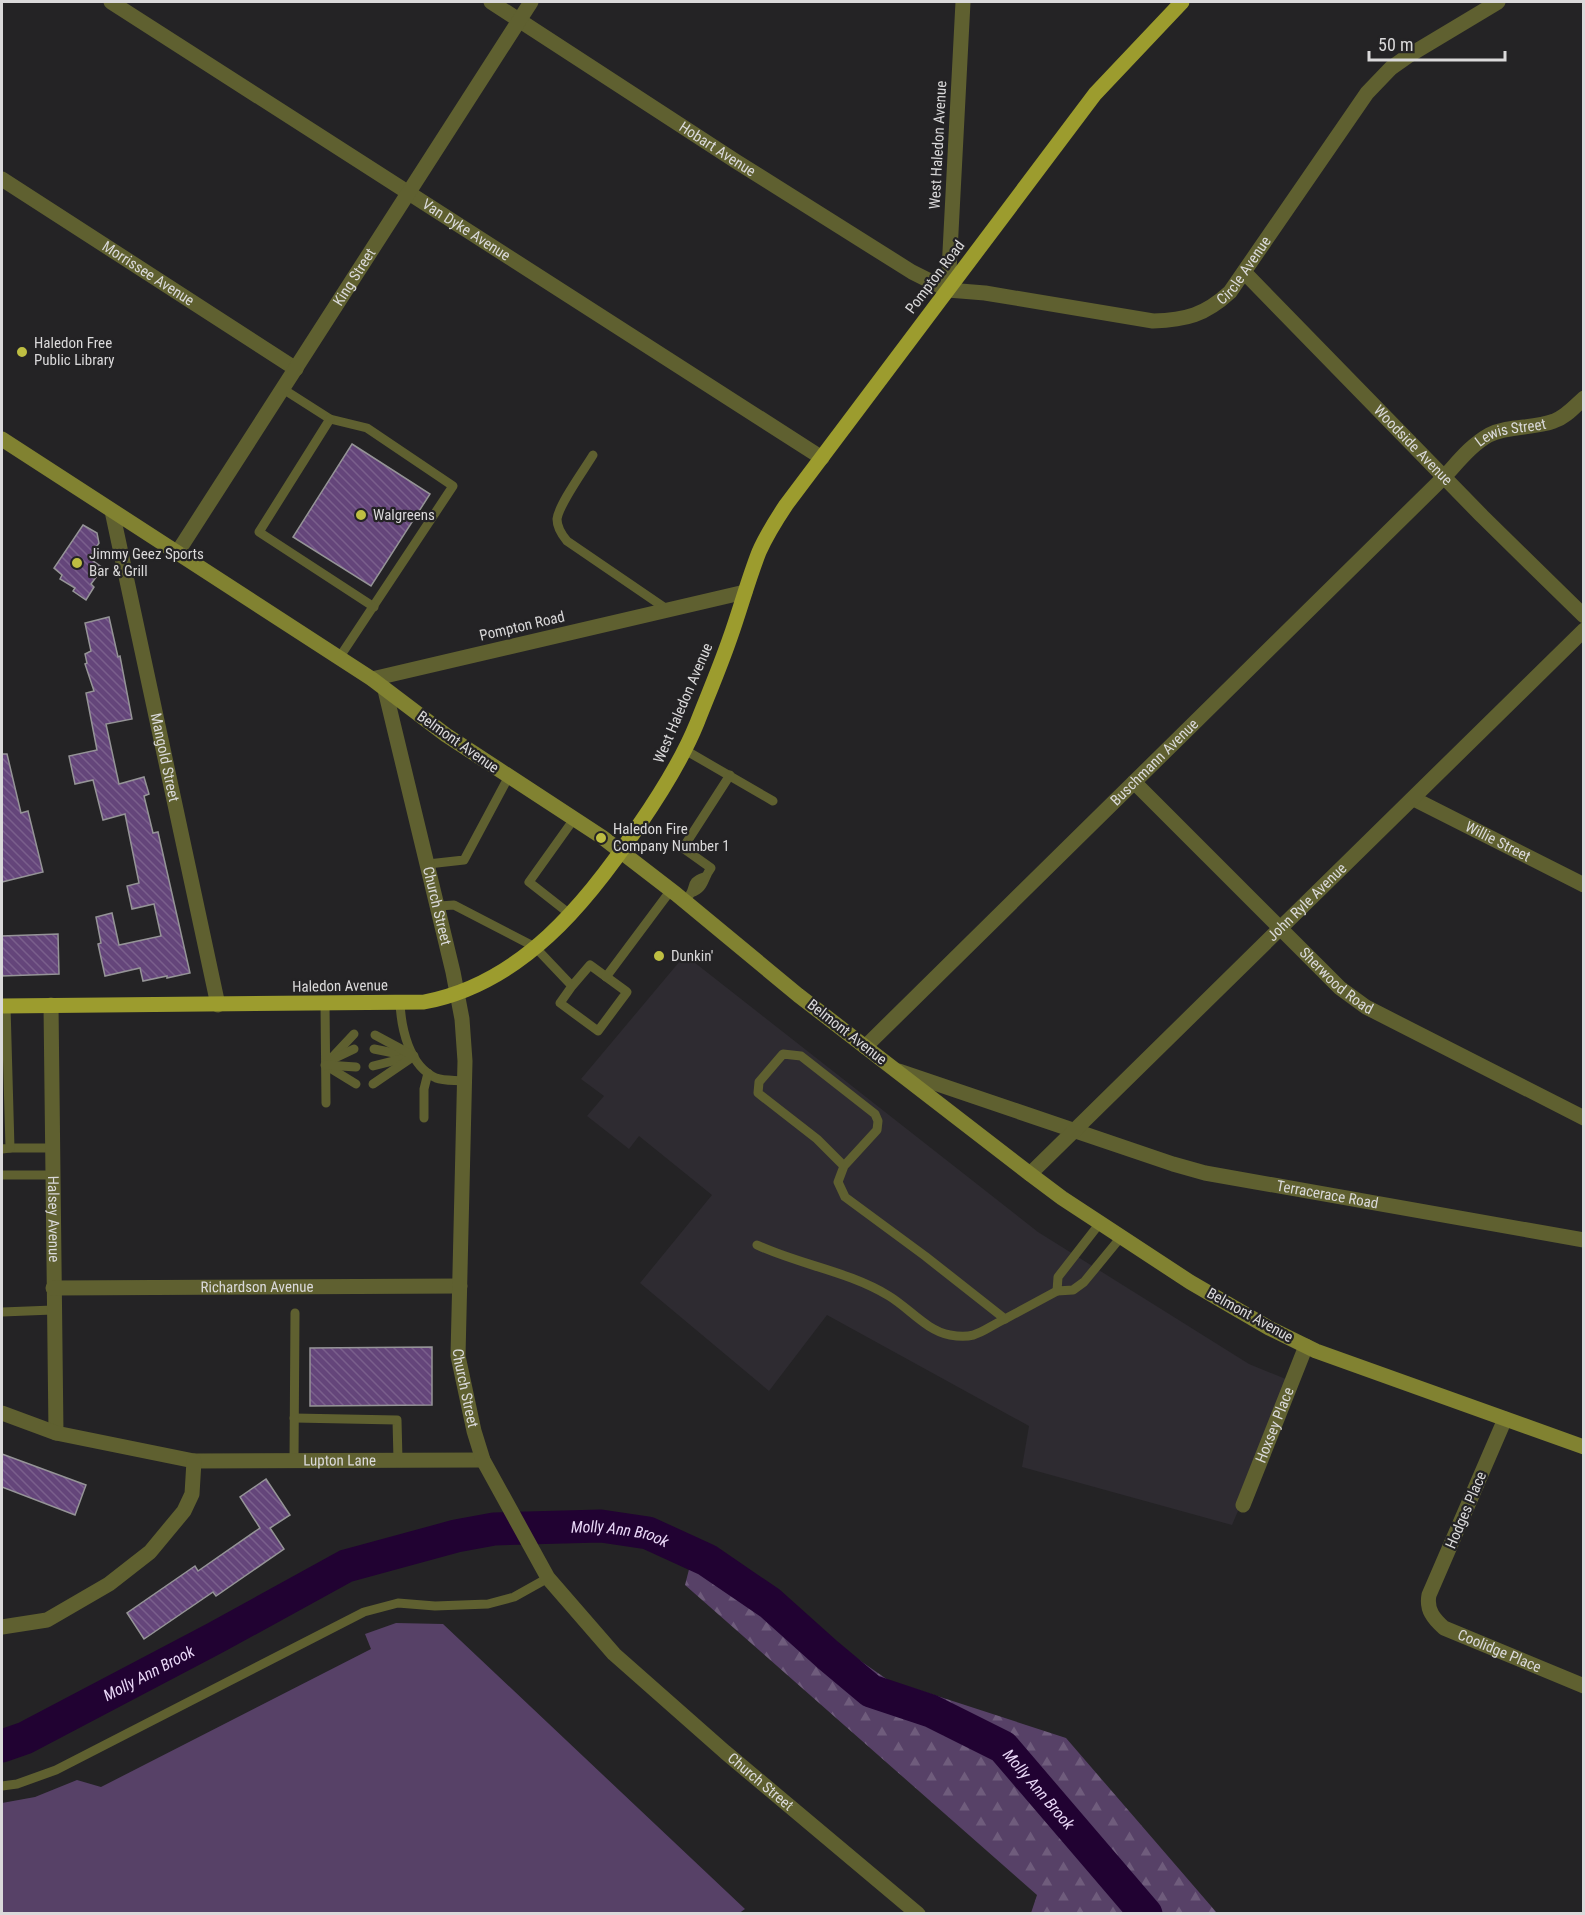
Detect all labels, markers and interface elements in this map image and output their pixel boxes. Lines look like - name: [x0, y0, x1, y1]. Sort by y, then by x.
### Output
- scale bar: [1369, 24, 1506, 62]
- text: 50 m: [1378, 34, 1413, 55]
- street label: West Haledon Avenue: [926, 80, 950, 210]
- street label: Hobart Avenue: [676, 118, 759, 180]
- street label: Van Dyke Avenue: [419, 195, 514, 265]
- street label: Circle Avenue: [1213, 233, 1275, 309]
- street label: Morrissee Avenue: [99, 237, 197, 310]
- street label: Pompton Road: [902, 237, 968, 317]
- street label: King Street: [329, 245, 379, 309]
- place label: Haledon Free Public Library: [34, 334, 115, 369]
- marker: Haledon Free Public Library: [15, 345, 29, 359]
- street label: Woodside Avenue: [1370, 401, 1456, 489]
- street label: Lewis Street: [1471, 415, 1548, 450]
- place label: Walgreens: [373, 506, 435, 524]
- marker: Walgreens: [354, 508, 368, 522]
- place label: Jimmy Geez Sports Bar & Grill: [89, 545, 204, 580]
- marker: Jimmy Geez Sports Bar & Grill: [70, 556, 84, 570]
- street label: Pompton Road: [478, 607, 566, 645]
- street label: West Haledon Avenue: [650, 640, 716, 766]
- street label: Belmont Avenue: [414, 707, 502, 777]
- street label: Mangold Street: [147, 711, 183, 803]
- street label: Buschmann Avenue: [1107, 715, 1202, 809]
- street label: Willie Street: [1462, 817, 1534, 865]
- place label: Haledon Fire Company Number 1: [613, 820, 730, 855]
- marker: Haledon Fire Company Number 1: [594, 831, 608, 845]
- street label: John Ryle Avenue: [1263, 859, 1350, 945]
- street label: Church Street: [419, 865, 455, 947]
- street label: Sherwood Road: [1296, 944, 1376, 1018]
- place label: Dunkin': [671, 947, 713, 965]
- marker: Dunkin': [652, 949, 666, 963]
- street label: Haledon Avenue: [292, 976, 388, 996]
- street label: Belmont Avenue: [804, 995, 890, 1069]
- street label: Halsey Avenue: [44, 1176, 63, 1262]
- street label: Terracerace Road: [1275, 1177, 1380, 1212]
- street label: Richardson Avenue: [200, 1278, 314, 1296]
- street label: Belmont Avenue: [1204, 1284, 1296, 1346]
- street label: Church Street: [449, 1349, 482, 1429]
- street label: Hoxsey Place: [1252, 1385, 1298, 1465]
- street label: Lupton Lane: [303, 1451, 376, 1470]
- street label: Hodges Place: [1442, 1469, 1490, 1551]
- water label: Molly Ann Brook: [571, 1517, 673, 1552]
- street label: Coolidge Place: [1455, 1626, 1544, 1676]
- water label: Molly Ann Brook: [100, 1641, 198, 1705]
- water label: Molly Ann Brook: [999, 1745, 1079, 1834]
- street label: Church Street: [724, 1749, 797, 1815]

